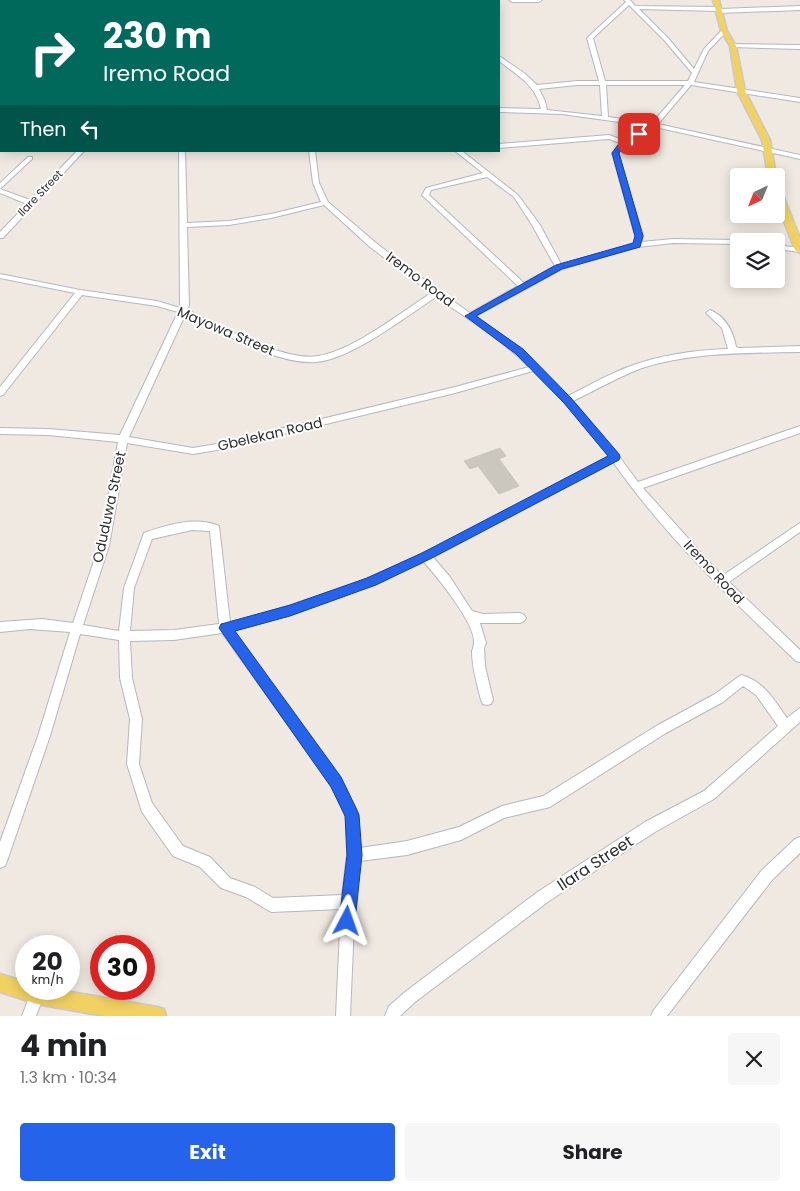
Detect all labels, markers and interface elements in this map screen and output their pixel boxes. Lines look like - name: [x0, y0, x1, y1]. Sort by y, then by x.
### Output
- text: 230 m: [103, 11, 211, 60]
- icon: right: [20, 20, 85, 85]
- text: Iremo Road: [103, 58, 230, 89]
- pin: [618, 113, 660, 155]
- icon: left: [76, 115, 104, 143]
- text: Then: [20, 116, 66, 143]
- icon: arrive: [625, 120, 653, 148]
- street label: Ilare Street: [14, 166, 66, 220]
- north arrow: [730, 168, 785, 222]
- map controls: [730, 168, 785, 288]
- button: layers: [730, 233, 785, 288]
- street label: Iremo Road: [382, 247, 458, 311]
- street label: Mayowa Street: [174, 301, 278, 361]
- street label: Gbelekan Road: [216, 412, 324, 456]
- street label: Oduduwa Street: [87, 449, 131, 565]
- street label: Iremo Road: [679, 536, 749, 608]
- street label: Ilara Street: [552, 830, 638, 896]
- position arrow: [320, 894, 372, 946]
- speed limit sign: 30: [90, 935, 155, 1000]
- text: 20: [32, 944, 63, 979]
- text: km/h: [32, 971, 63, 988]
- text: 4 min: [20, 1024, 108, 1067]
- button: close: [728, 1033, 780, 1085]
- text: 1.3 km · 10:34: [20, 1066, 117, 1089]
- button: Exit: [20, 1123, 395, 1181]
- button: Share: [405, 1123, 780, 1181]

